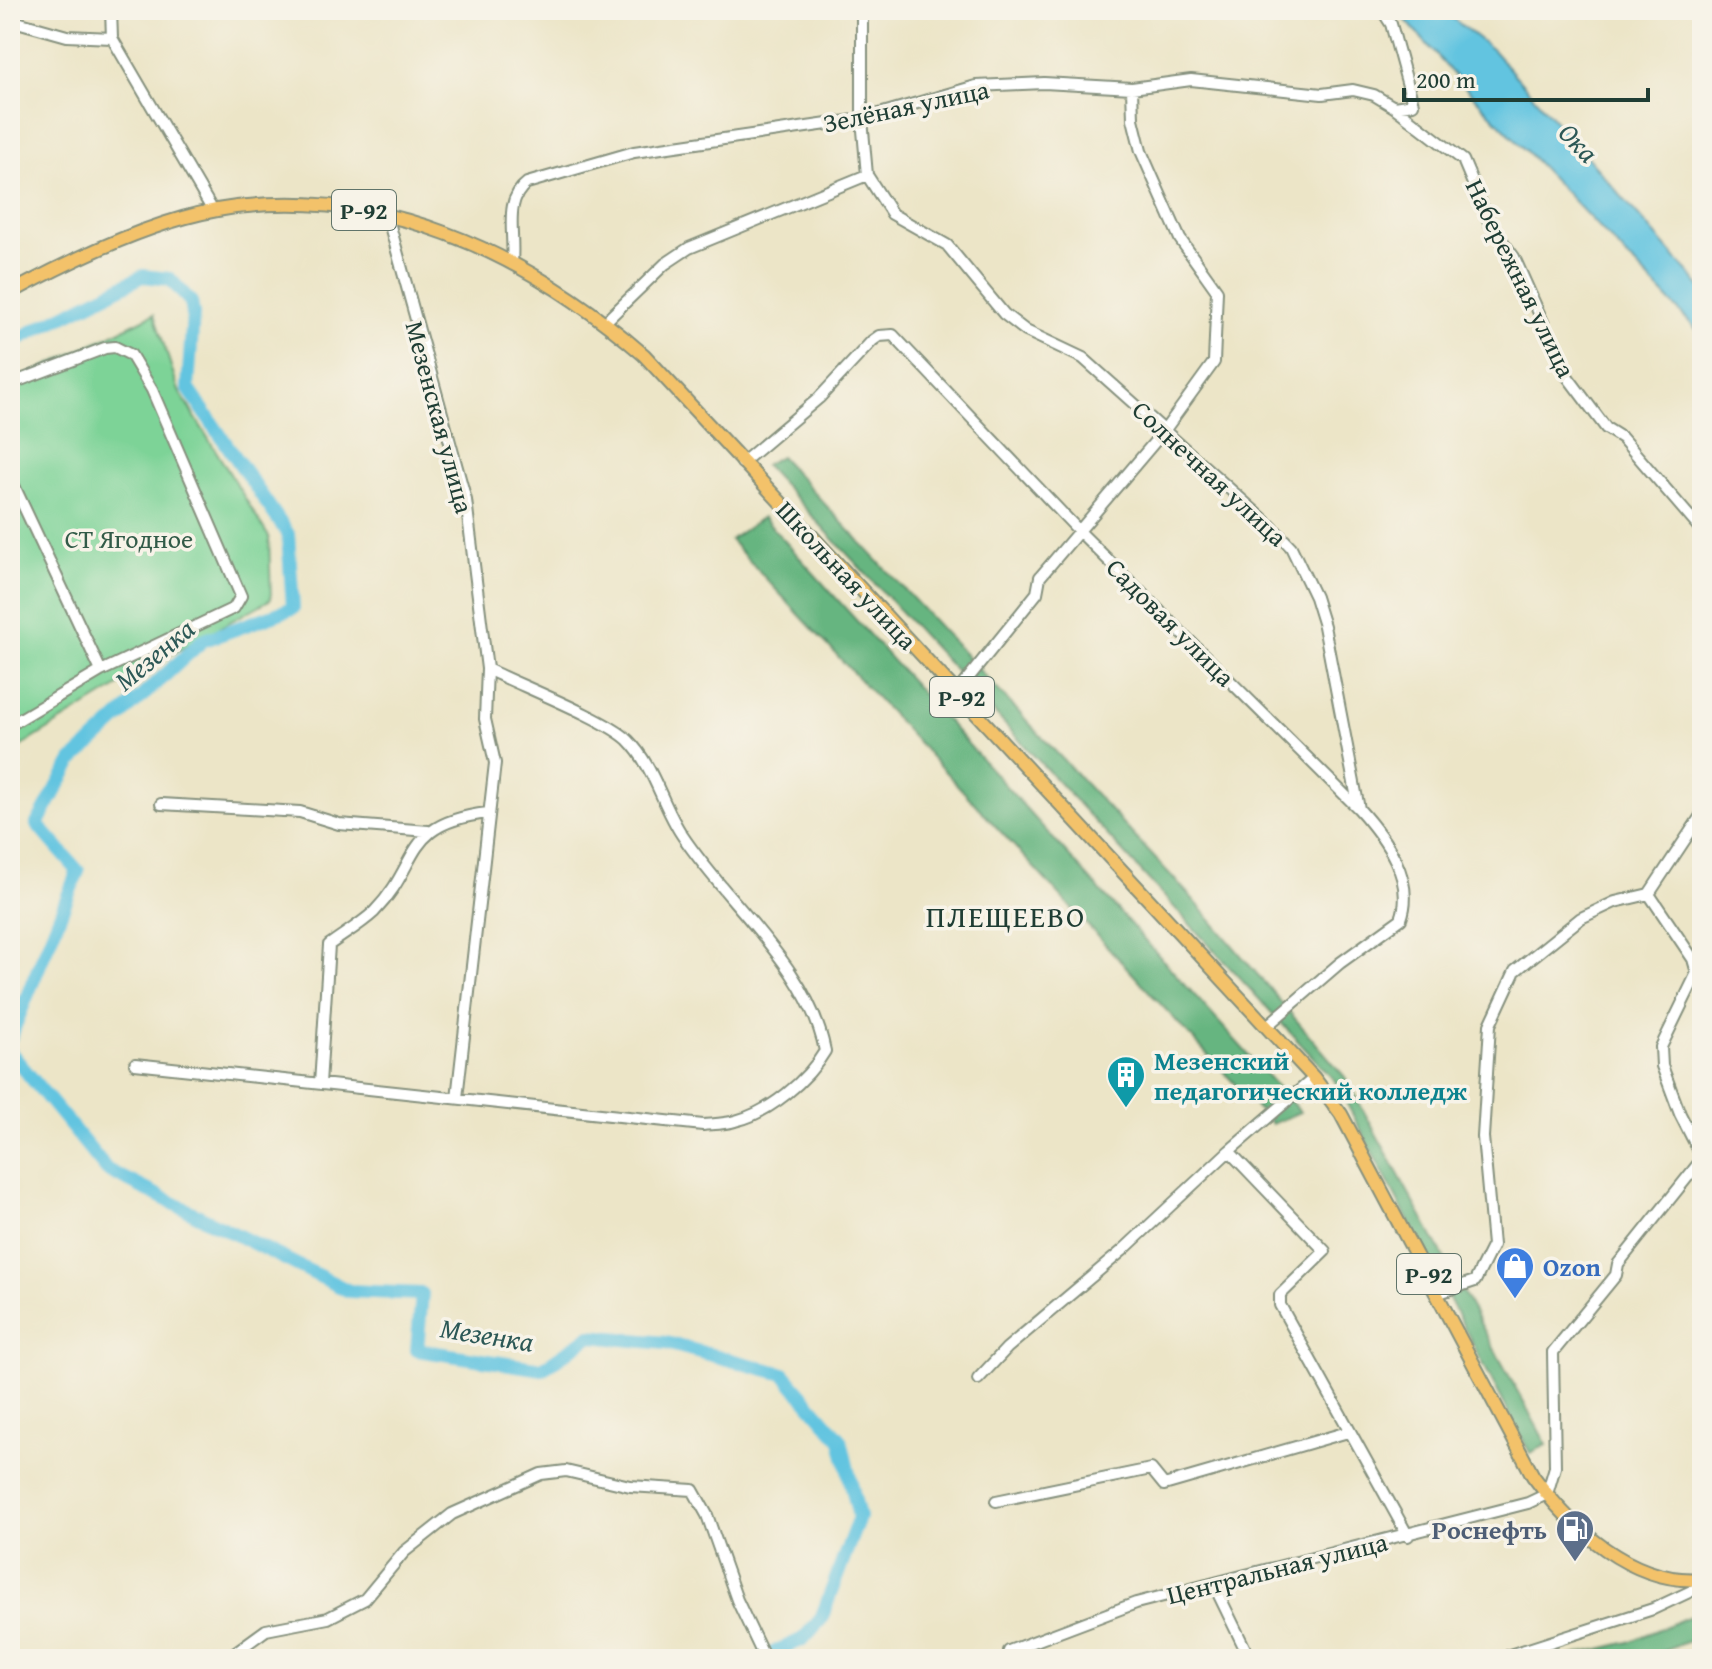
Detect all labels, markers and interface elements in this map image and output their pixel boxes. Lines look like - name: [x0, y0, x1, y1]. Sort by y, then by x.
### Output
- scale bar: [1404, 52, 1648, 102]
- text: 200 m: [1416, 62, 1476, 97]
- street label: Зелёная улица: [819, 69, 993, 143]
- water label: Ока: [1550, 113, 1608, 172]
- street label: Набережная улица: [1456, 172, 1586, 385]
- road number: Р-92: [332, 190, 396, 230]
- street label: Мезенская улица: [396, 316, 485, 518]
- street label: Солнечная улица: [1124, 391, 1297, 556]
- street label: Школьная улица: [767, 492, 927, 659]
- park label: СТ Ягодное: [65, 519, 193, 558]
- street label: Садовая улица: [1098, 549, 1245, 696]
- water label: Мезенка: [105, 608, 203, 700]
- road number: Р-92: [930, 677, 994, 717]
- district label: ПЛЕЩЕЕВО: [926, 894, 1086, 938]
- place label: Мезенский педагогический колледж: [1154, 1041, 1467, 1110]
- building icon: Мезенский педагогический колледж: [1105, 1054, 1147, 1109]
- shop icon: Ozon: [1494, 1245, 1536, 1300]
- place label: Ozon: [1543, 1247, 1602, 1286]
- road number: Р-92: [1397, 1254, 1461, 1294]
- water label: Мезенка: [437, 1306, 537, 1362]
- fuel station icon: Роснефть: [1554, 1508, 1596, 1563]
- place label: Роснефть: [1432, 1510, 1547, 1549]
- street label: Центральная улица: [1163, 1522, 1392, 1614]

